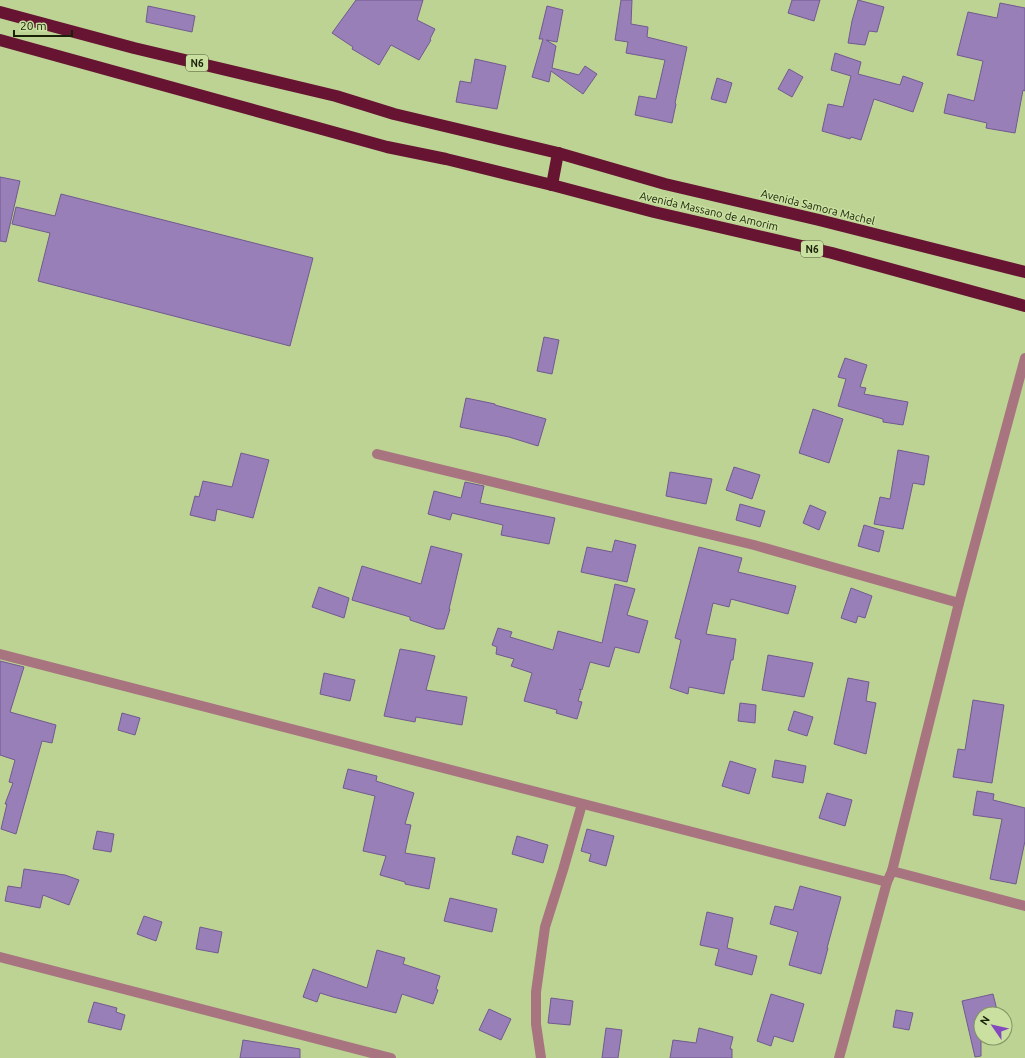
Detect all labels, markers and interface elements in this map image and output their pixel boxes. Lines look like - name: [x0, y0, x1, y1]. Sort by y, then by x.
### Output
- scale bar: [14, 12, 72, 38]
- text: 20 m: [20, 19, 47, 32]
- road number: N6: [186, 55, 208, 71]
- street label: Avenida Samora Machel: [760, 187, 876, 227]
- street label: Avenida Massano de Amorim: [638, 189, 780, 233]
- road number: N6: [801, 241, 823, 257]
- north arrow: [973, 1006, 1013, 1046]
- text: N: [977, 1014, 992, 1027]

